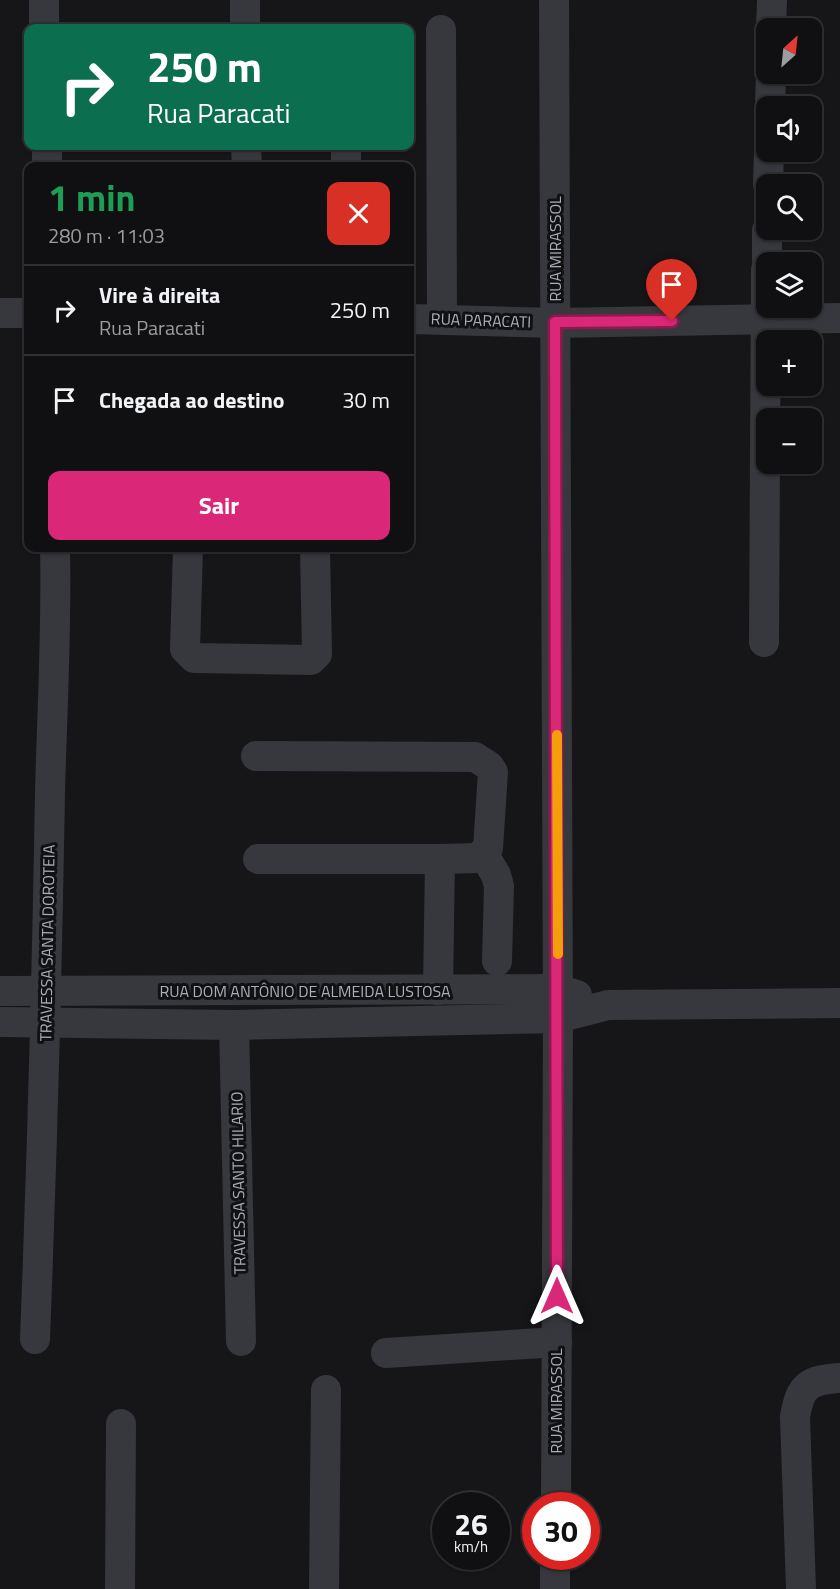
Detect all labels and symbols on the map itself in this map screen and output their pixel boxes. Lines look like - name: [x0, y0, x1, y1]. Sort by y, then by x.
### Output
- north arrow: [756, 18, 822, 84]
- street label: RUA MIRASSOL: [543, 196, 567, 302]
- pin: [646, 259, 697, 321]
- street label: RUA PARACATI: [430, 306, 532, 334]
- street label: TRAVESSA SANTA DOROTEIA: [33, 844, 61, 1042]
- street label: RUA DOM ANTÔNIO DE ALMEIDA LUSTOSA: [159, 979, 451, 1003]
- street label: TRAVESSA SANTO HILARIO: [224, 1091, 252, 1275]
- position arrow: [525, 1264, 589, 1328]
- street label: RUA MIRASSOL: [544, 1348, 568, 1454]
- speed limit sign: 30: [522, 1492, 600, 1570]

